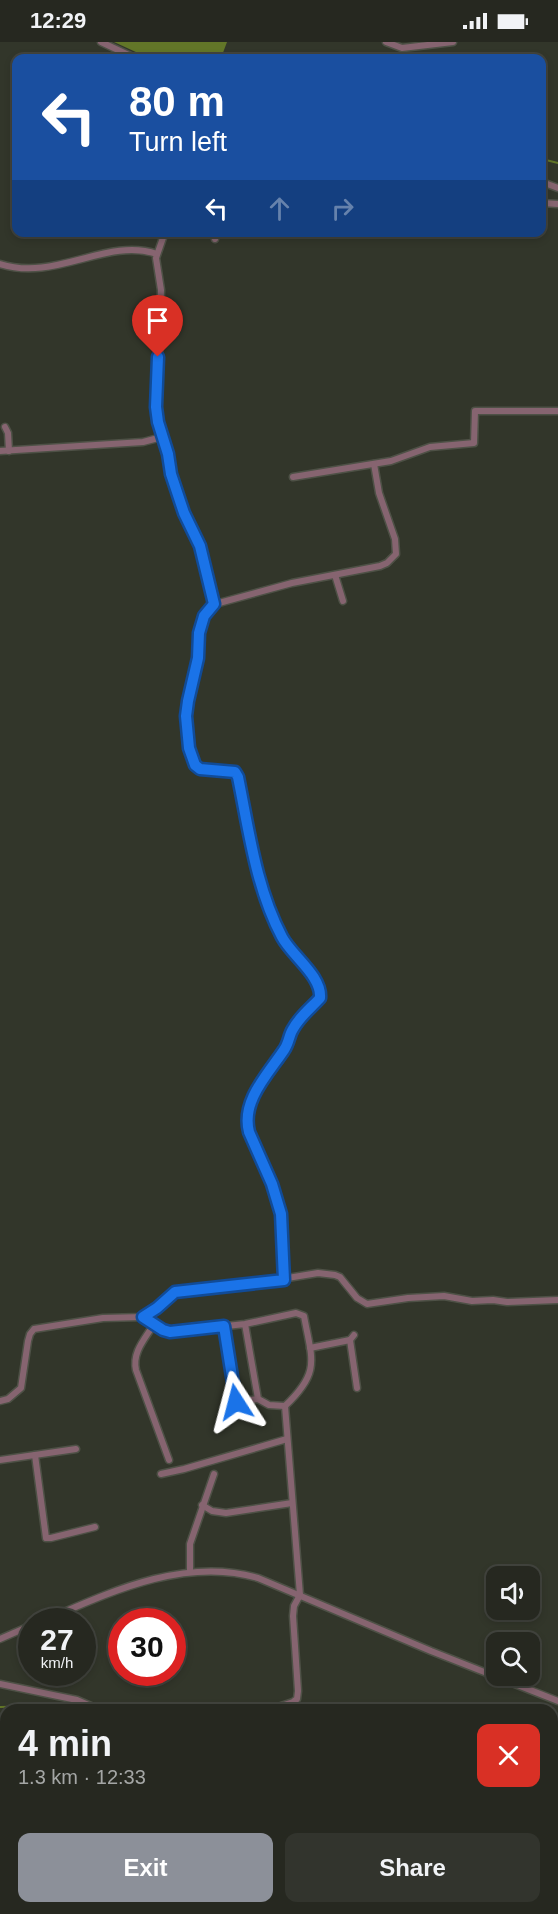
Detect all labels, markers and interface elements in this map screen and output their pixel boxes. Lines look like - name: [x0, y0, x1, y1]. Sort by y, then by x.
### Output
- text: 12:29: [30, 8, 86, 33]
- icon: left: [30, 78, 108, 156]
- text: 80 m: [129, 78, 225, 125]
- text: Turn left: [129, 127, 227, 157]
- icon: left: [200, 192, 233, 225]
- icon: ahead: [263, 192, 296, 225]
- icon: right: [326, 192, 359, 225]
- pin: [132, 295, 183, 357]
- icon: arrive: [141, 304, 174, 337]
- position arrow: [204, 1370, 268, 1434]
- map controls: [486, 1566, 540, 1686]
- button: sound: [486, 1566, 540, 1620]
- speed limit sign: 30: [108, 1608, 186, 1686]
- text: 27: [40, 1623, 74, 1656]
- button: search: [486, 1632, 540, 1686]
- text: km/h: [41, 1654, 73, 1671]
- text: 4 min: [18, 1723, 112, 1764]
- button: close: [477, 1724, 540, 1787]
- text: 1.3 km · 12:33: [18, 1766, 146, 1788]
- button: Exit: [18, 1833, 273, 1902]
- button: Share: [285, 1833, 540, 1902]

